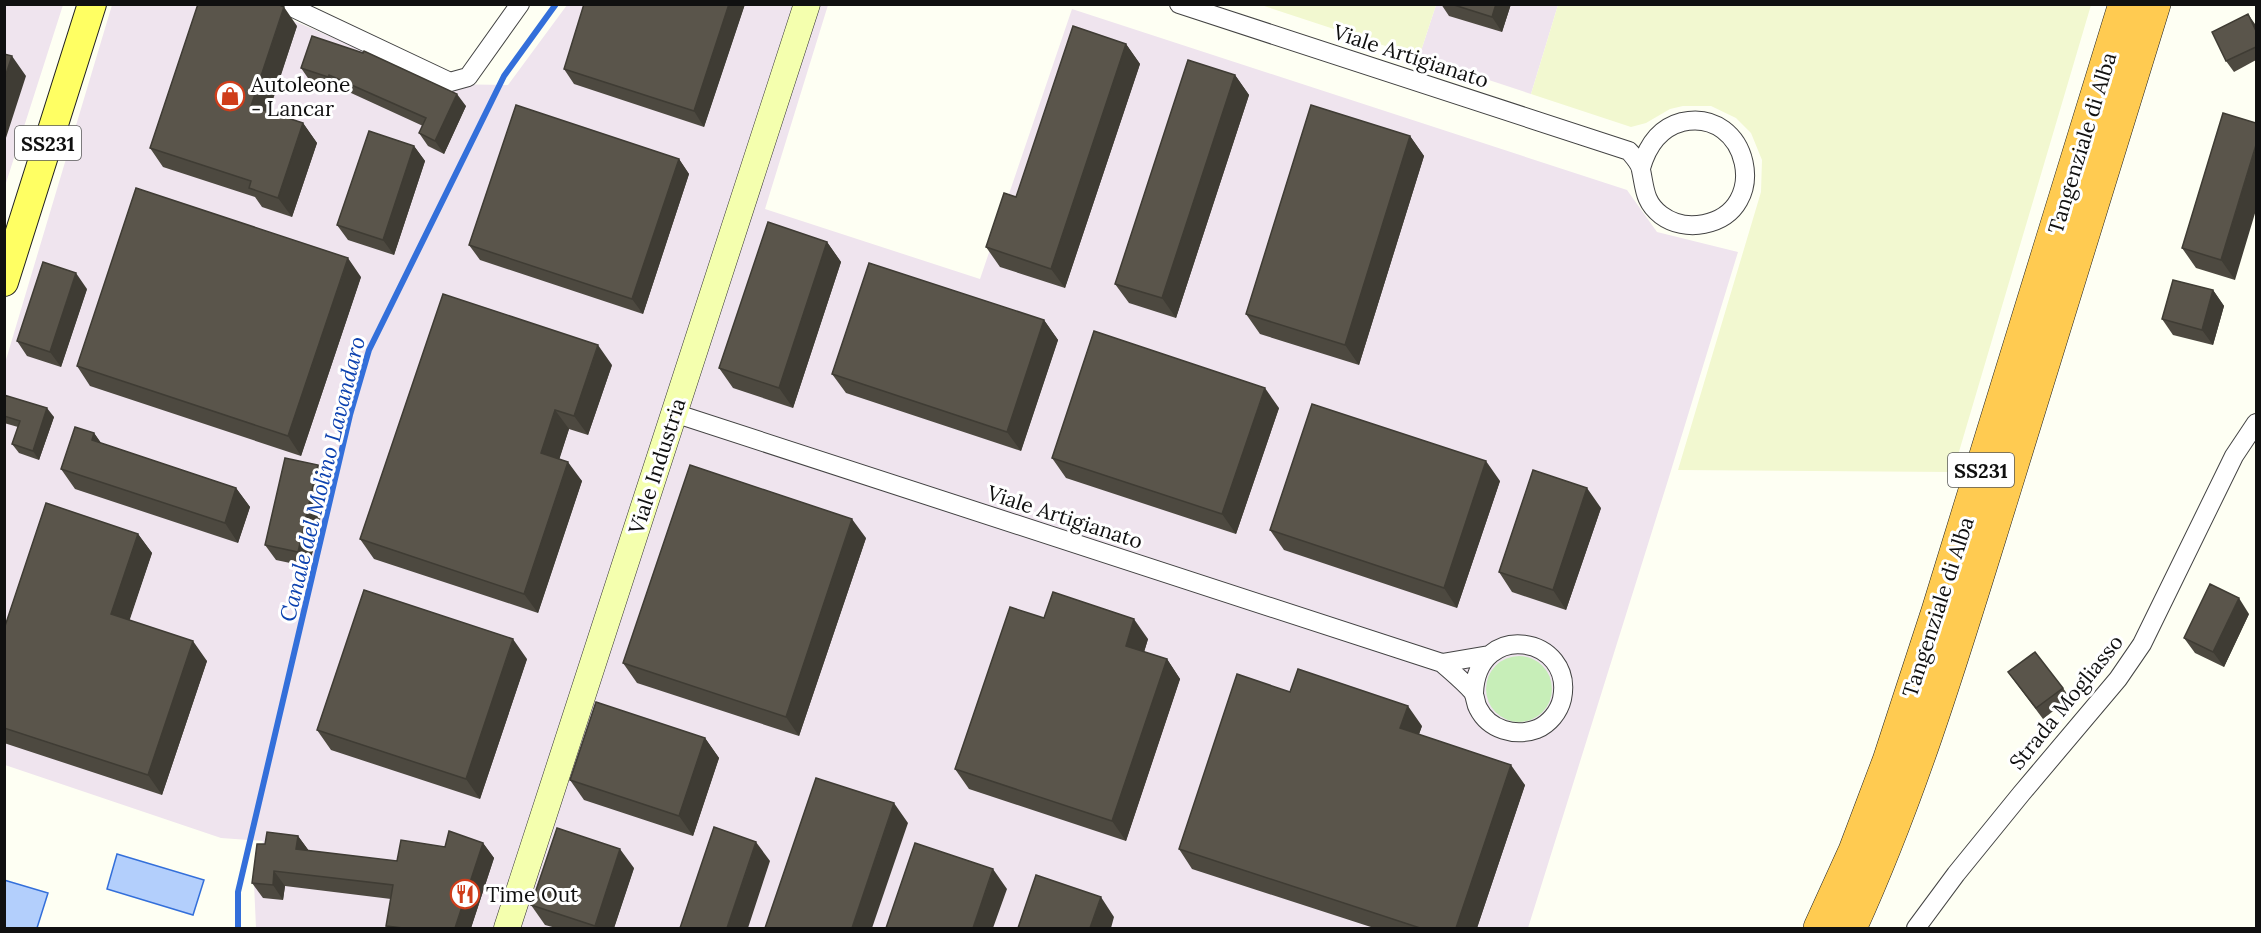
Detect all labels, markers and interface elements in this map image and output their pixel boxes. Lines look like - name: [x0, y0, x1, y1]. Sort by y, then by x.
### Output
- street label: Viale Artigianato: [1329, 18, 1492, 94]
- street label: Tangenziale di Alba: [2042, 49, 2122, 237]
- place label: Autoleone - Lancar: [250, 71, 351, 122]
- shop icon: Autoleone - Lancar: [214, 80, 246, 112]
- road number: SS231: [15, 126, 81, 160]
- water label: Canale del Molino Lavandaro: [273, 334, 371, 624]
- street label: Viale Industria: [622, 395, 692, 538]
- road number: SS231: [1948, 453, 2014, 487]
- street label: Viale Artigianato: [983, 479, 1146, 555]
- street label: Tangenziale di Alba: [1896, 513, 1980, 701]
- street label: Strada Mogliasso: [2003, 629, 2129, 775]
- restaurant icon: Time Out: [449, 878, 481, 910]
- place label: Time Out: [486, 881, 579, 908]

